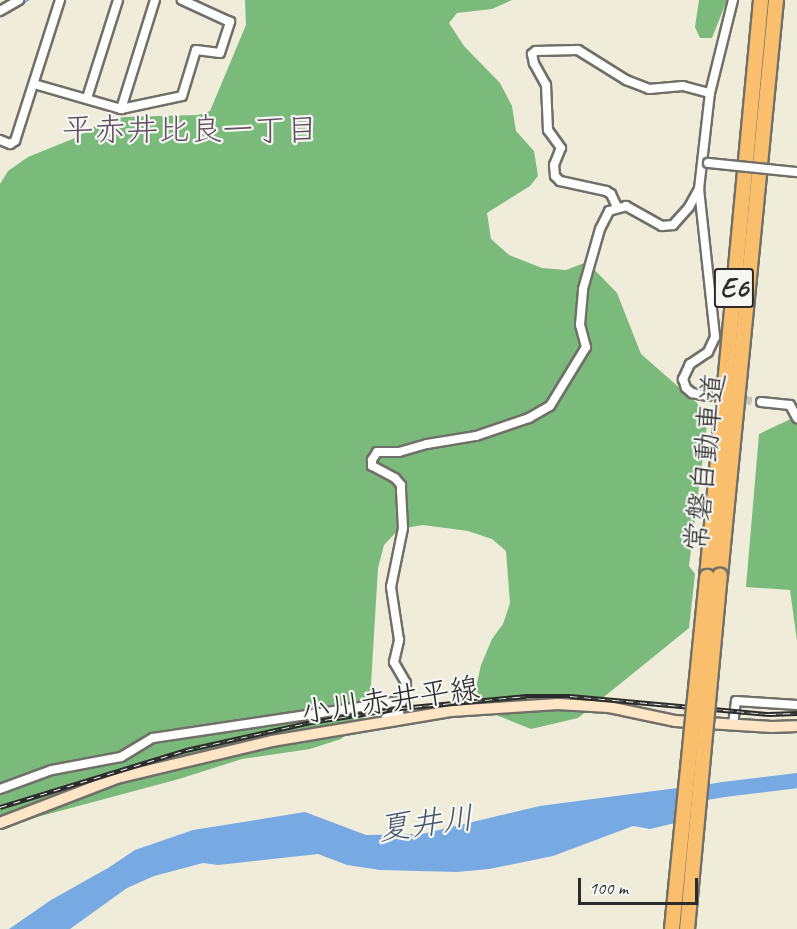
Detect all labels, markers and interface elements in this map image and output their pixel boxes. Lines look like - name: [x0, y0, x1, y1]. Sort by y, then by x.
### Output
- district label: 平赤井比良一丁目: [62, 111, 318, 149]
- road number: E6: [713, 263, 755, 313]
- street label: 常磐自動車道: [678, 371, 732, 553]
- street label: 小川赤井平線: [298, 670, 482, 730]
- water label: 夏井川: [376, 799, 476, 849]
- scale bar: [581, 866, 701, 904]
- text: 100 m: [589, 877, 628, 899]

